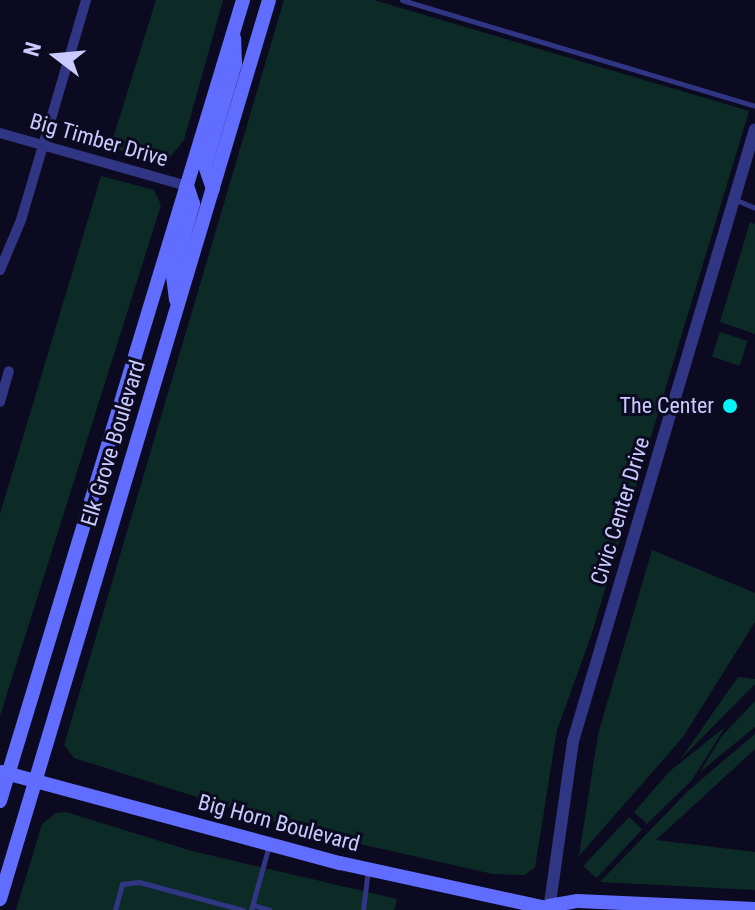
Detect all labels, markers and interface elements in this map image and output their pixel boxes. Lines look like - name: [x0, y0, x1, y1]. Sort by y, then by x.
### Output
- north arrow: [16, 16, 96, 96]
- text: N: [19, 39, 46, 59]
- street label: Big Timber Drive: [27, 108, 171, 172]
- street label: Elk Grove Boulevard: [75, 357, 151, 529]
- place label: The Center: [620, 393, 714, 419]
- marker: The Center: [721, 397, 739, 415]
- street label: Civic Center Drive: [585, 434, 655, 588]
- street label: Big Horn Boulevard: [195, 789, 363, 857]

